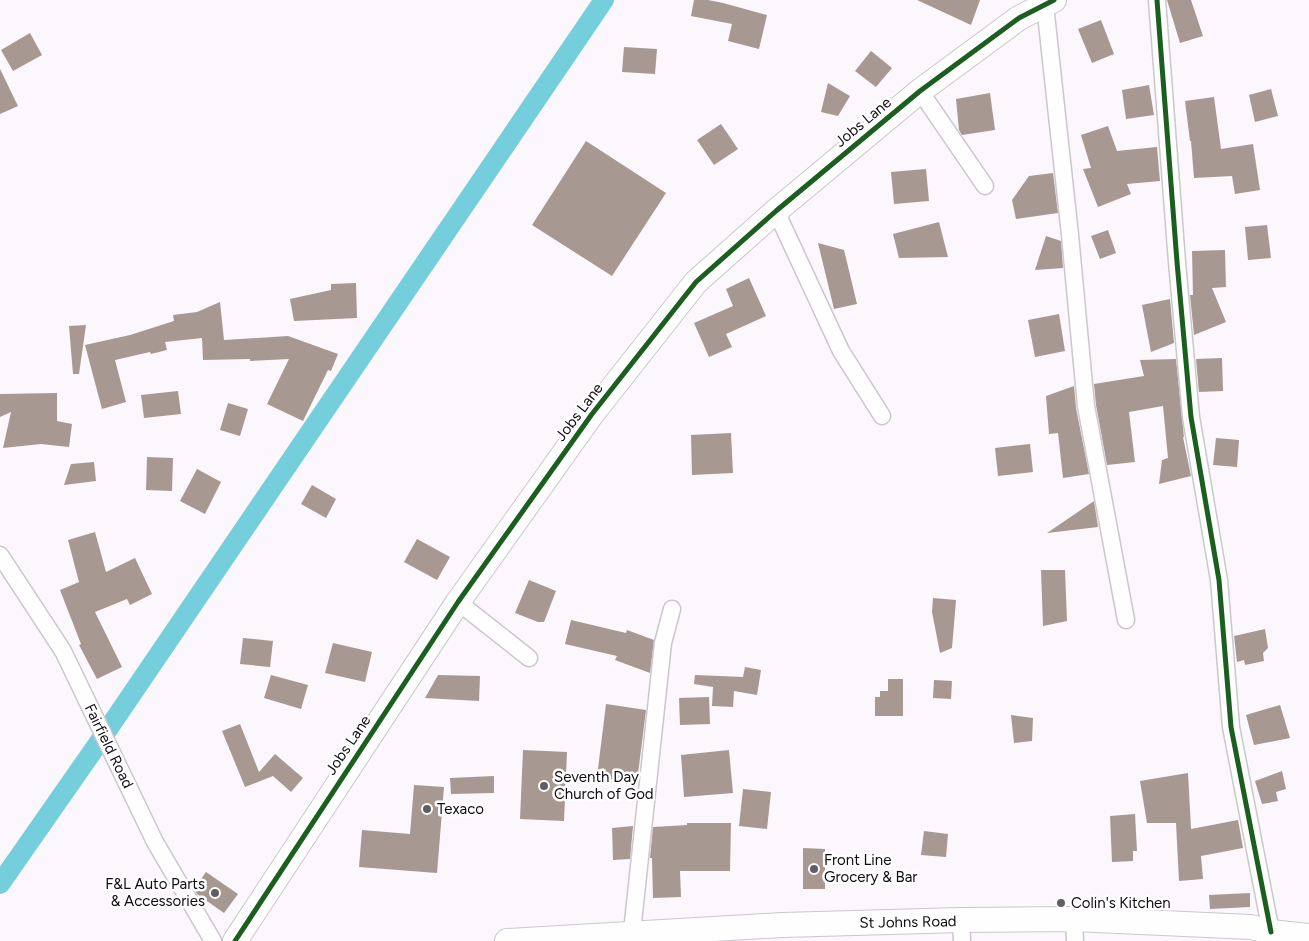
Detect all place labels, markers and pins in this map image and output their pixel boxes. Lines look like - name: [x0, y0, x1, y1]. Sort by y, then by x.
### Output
- place label: Seventh Day Church of God: [554, 768, 654, 803]
- marker: Seventh Day Church of God: [538, 780, 550, 792]
- place label: Texaco: [437, 800, 484, 818]
- marker: Texaco: [421, 803, 433, 815]
- place label: Front Line Grocery & Bar: [824, 851, 917, 886]
- marker: Front Line Grocery & Bar: [808, 863, 820, 875]
- place label: F&L Auto Parts & Accessories: [105, 875, 205, 910]
- marker: F&L Auto Parts & Accessories: [209, 887, 221, 899]
- place label: Colin's Kitchen: [1071, 894, 1171, 912]
- marker: Colin's Kitchen: [1055, 897, 1067, 909]

